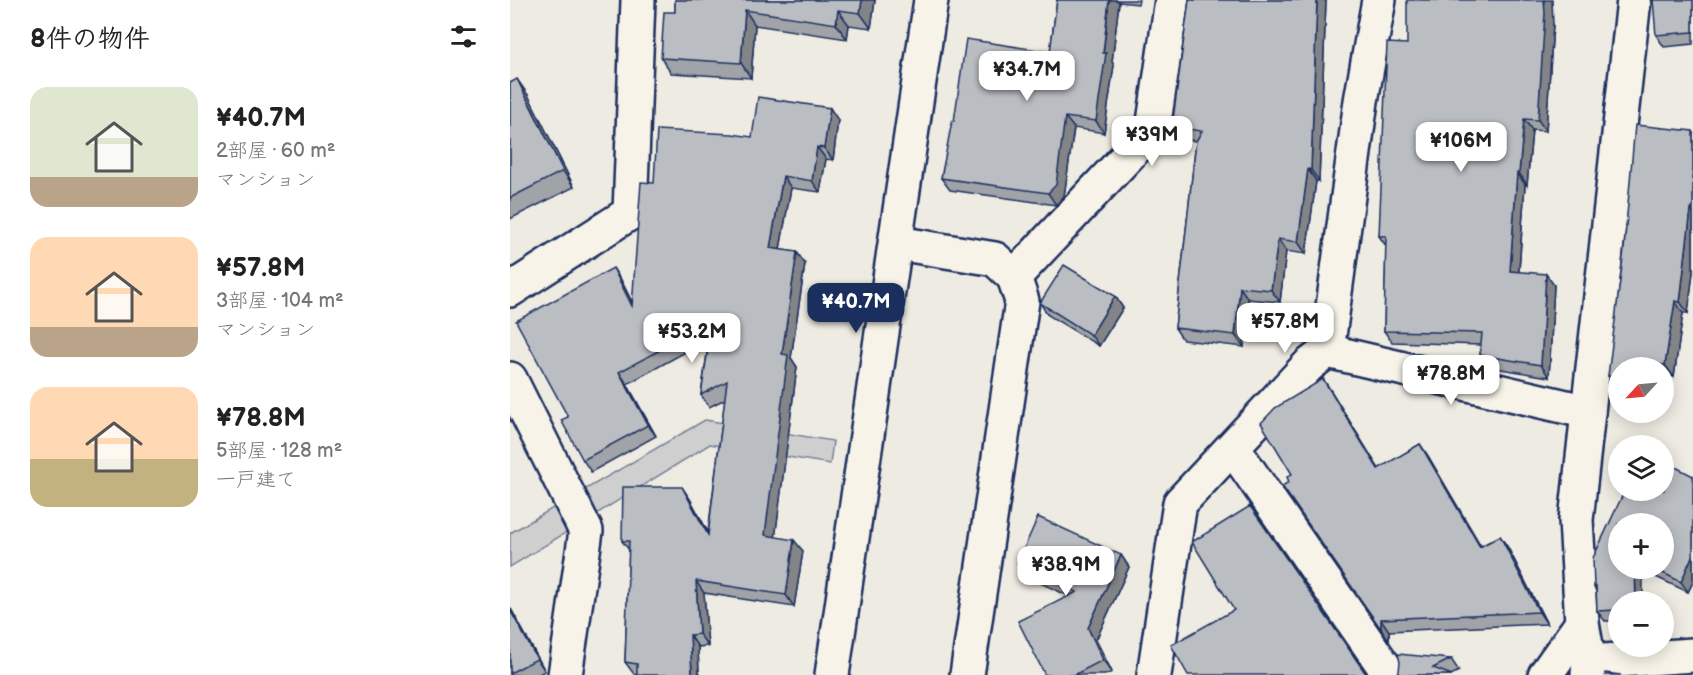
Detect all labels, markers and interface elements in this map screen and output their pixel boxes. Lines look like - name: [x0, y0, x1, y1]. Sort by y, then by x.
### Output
- icon: filters: [447, 20, 480, 53]
- text: 8件の物件: [30, 24, 150, 55]
- pin: ¥34.7M: [978, 51, 1076, 102]
- text: ¥34.7M: [993, 58, 1061, 82]
- text: ¥40.7M: [216, 103, 306, 134]
- icon: home: [78, 111, 150, 183]
- pin: ¥39M: [1116, 116, 1188, 167]
- pin: ¥106M: [1419, 122, 1503, 173]
- text: ¥39M: [1126, 123, 1178, 147]
- text: ¥106M: [1430, 129, 1492, 153]
- text: 2部屋 · 60 m²: [216, 139, 335, 163]
- text: マンション: [216, 168, 315, 192]
- text: ¥57.8M: [216, 253, 305, 284]
- icon: home: [78, 261, 150, 333]
- pin: ¥40.7M: [807, 283, 905, 334]
- text: 3部屋 · 104 m²: [216, 289, 344, 313]
- text: ¥40.7M: [821, 290, 891, 314]
- pin: ¥57.8M: [1236, 303, 1334, 354]
- text: ¥57.8M: [1251, 310, 1319, 334]
- pin: ¥53.2M: [643, 313, 741, 364]
- text: マンション: [216, 318, 315, 342]
- text: ¥53.2M: [657, 320, 727, 344]
- pin: ¥78.8M: [1402, 355, 1500, 406]
- north arrow: [1608, 357, 1674, 423]
- map controls: [1608, 357, 1674, 657]
- text: ¥78.8M: [1416, 362, 1486, 386]
- text: ¥78.8M: [216, 403, 306, 434]
- icon: home: [78, 411, 150, 483]
- button: layers: [1608, 435, 1674, 501]
- text: 5部屋 · 128 m²: [216, 439, 342, 463]
- text: 一戸建て: [216, 468, 296, 492]
- button: +: [1608, 513, 1674, 579]
- pin: ¥38.9M: [1017, 546, 1115, 597]
- text: ¥38.9M: [1031, 553, 1101, 577]
- button: −: [1608, 591, 1674, 657]

